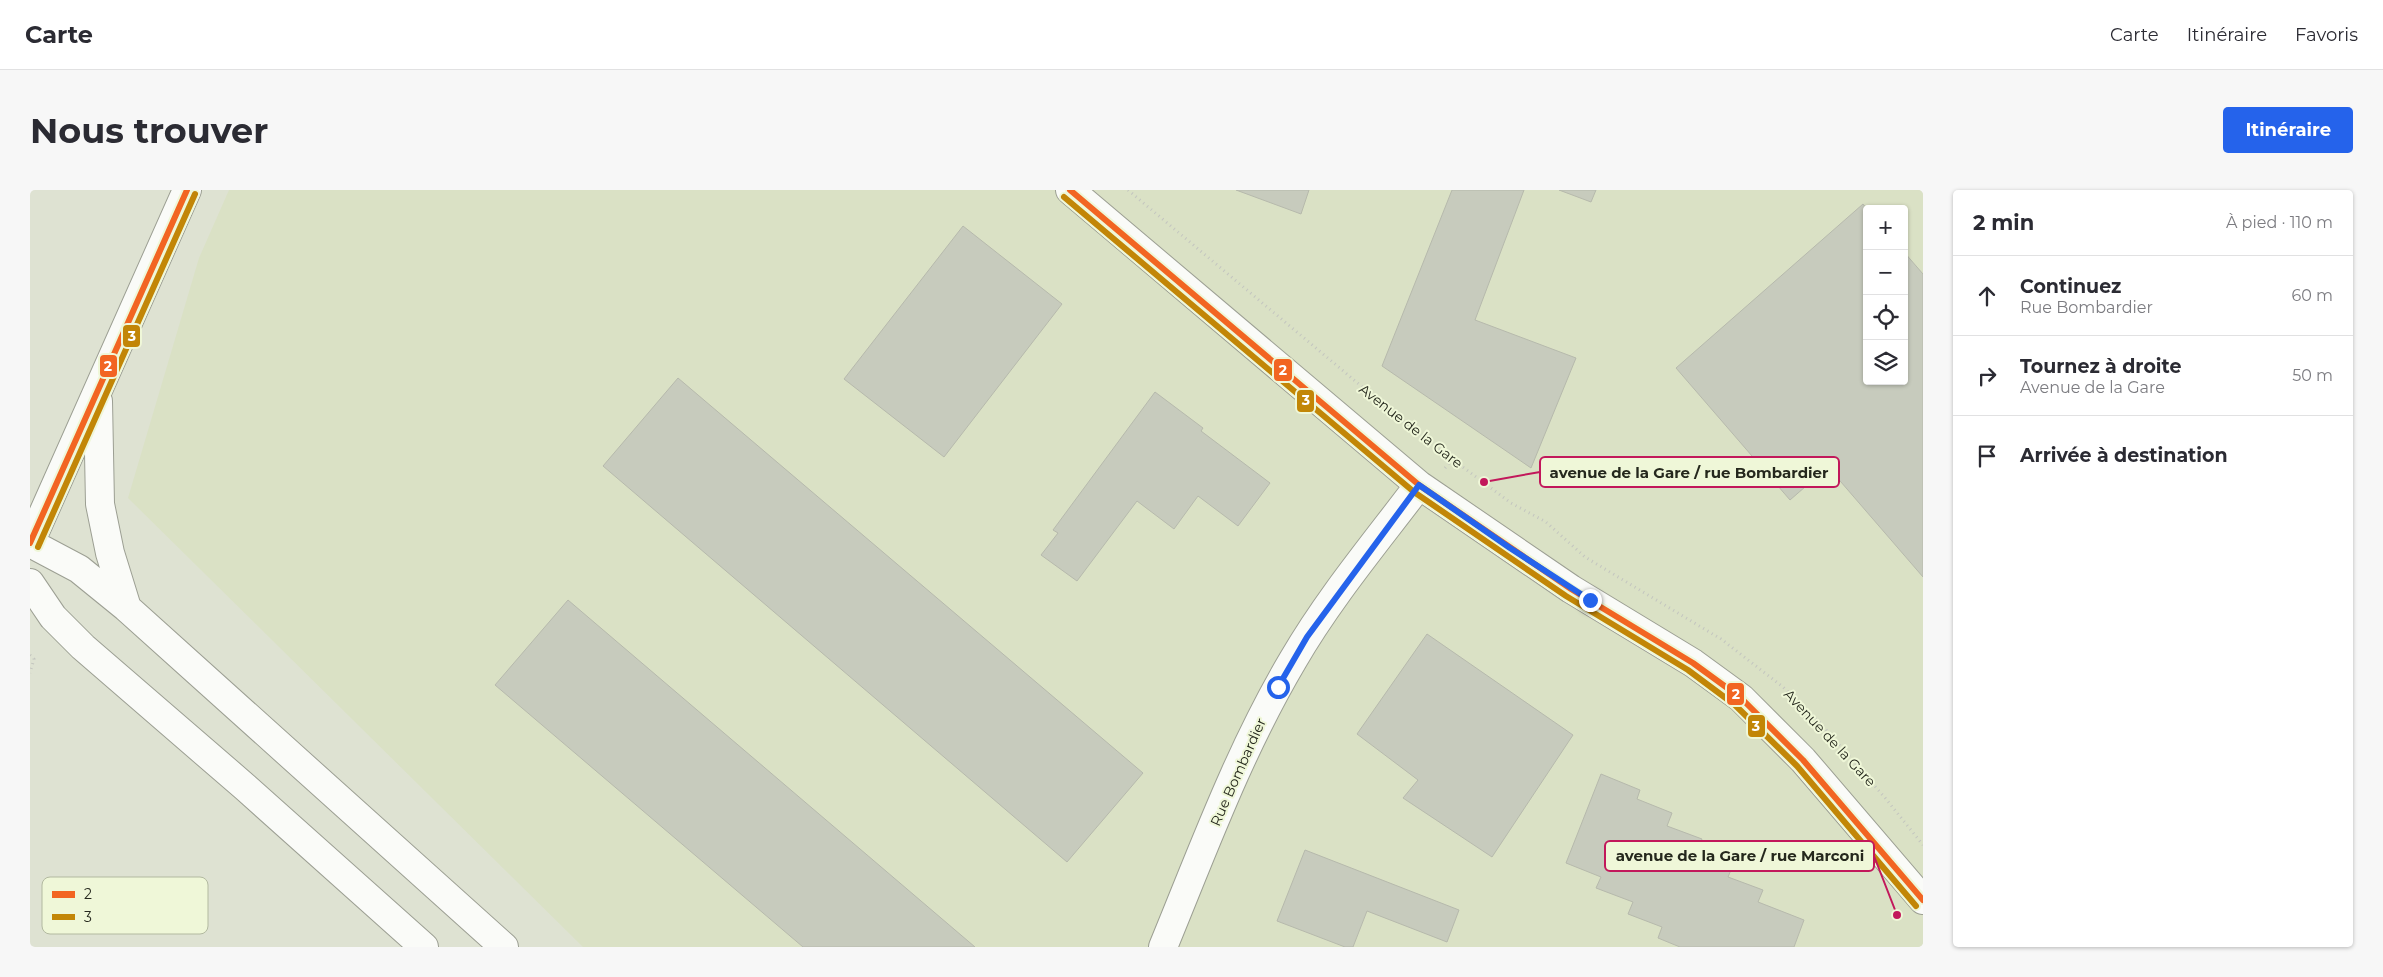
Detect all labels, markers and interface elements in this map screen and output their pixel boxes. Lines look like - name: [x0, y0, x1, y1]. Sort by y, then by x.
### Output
- text: Carte: [25, 20, 93, 49]
- text: Carte: [2110, 24, 2159, 46]
- text: Itinéraire: [2187, 24, 2267, 46]
- text: Favoris: [2295, 24, 2358, 46]
- button: Itinéraire: [2223, 107, 2353, 153]
- text: Nous trouver: [30, 109, 268, 152]
- map controls: [1863, 205, 1908, 385]
- button: +: [1863, 205, 1908, 250]
- text: 2 min: [1973, 210, 2034, 235]
- text: À pied · 110 m: [2226, 213, 2333, 232]
- button: −: [1863, 250, 1908, 295]
- text: Continuez: [2020, 275, 2121, 298]
- icon: ahead: [1973, 282, 2001, 310]
- text: 60 m: [2291, 286, 2333, 305]
- button: locate: [1863, 295, 1908, 340]
- text: Rue Bombardier: [2020, 298, 2153, 317]
- line badge: 3: [122, 324, 141, 348]
- text: 3: [127, 327, 136, 345]
- button: layers: [1863, 340, 1908, 385]
- line badge: 2: [99, 354, 118, 378]
- text: Tournez à droite: [2020, 355, 2181, 378]
- text: 2: [104, 357, 112, 375]
- line badge: 2: [1273, 358, 1293, 382]
- text: 2: [1279, 361, 1287, 379]
- icon: right: [1973, 362, 2001, 390]
- text: 50 m: [2292, 366, 2333, 385]
- text: Avenue de la Gare: [2020, 378, 2165, 397]
- street label: Avenue de la Gare: [1356, 380, 1466, 472]
- line badge: 3: [1296, 389, 1315, 413]
- text: 3: [1301, 391, 1310, 409]
- icon: arrive: [1973, 442, 2001, 470]
- text: Arrivée à destination: [2020, 444, 2228, 467]
- callout: avenue de la Gare / rue Bombardier: [1540, 457, 1839, 487]
- text: avenue de la Gare / rue Bombardier: [1550, 463, 1829, 482]
- route end: [1579, 589, 1602, 612]
- route start: [1267, 676, 1290, 699]
- line badge: 2: [1726, 682, 1745, 706]
- text: 2: [1732, 685, 1740, 703]
- street label: Avenue de la Gare: [1780, 685, 1880, 791]
- line badge: 3: [1747, 714, 1766, 738]
- street label: Rue Bombardier: [1206, 715, 1270, 829]
- text: 3: [1751, 717, 1760, 735]
- callout: avenue de la Gare / rue Marconi: [1605, 841, 1874, 871]
- text: avenue de la Gare / rue Marconi: [1616, 846, 1864, 865]
- legend: [42, 877, 208, 934]
- text: 2: [84, 885, 92, 903]
- text: 3: [84, 908, 92, 926]

